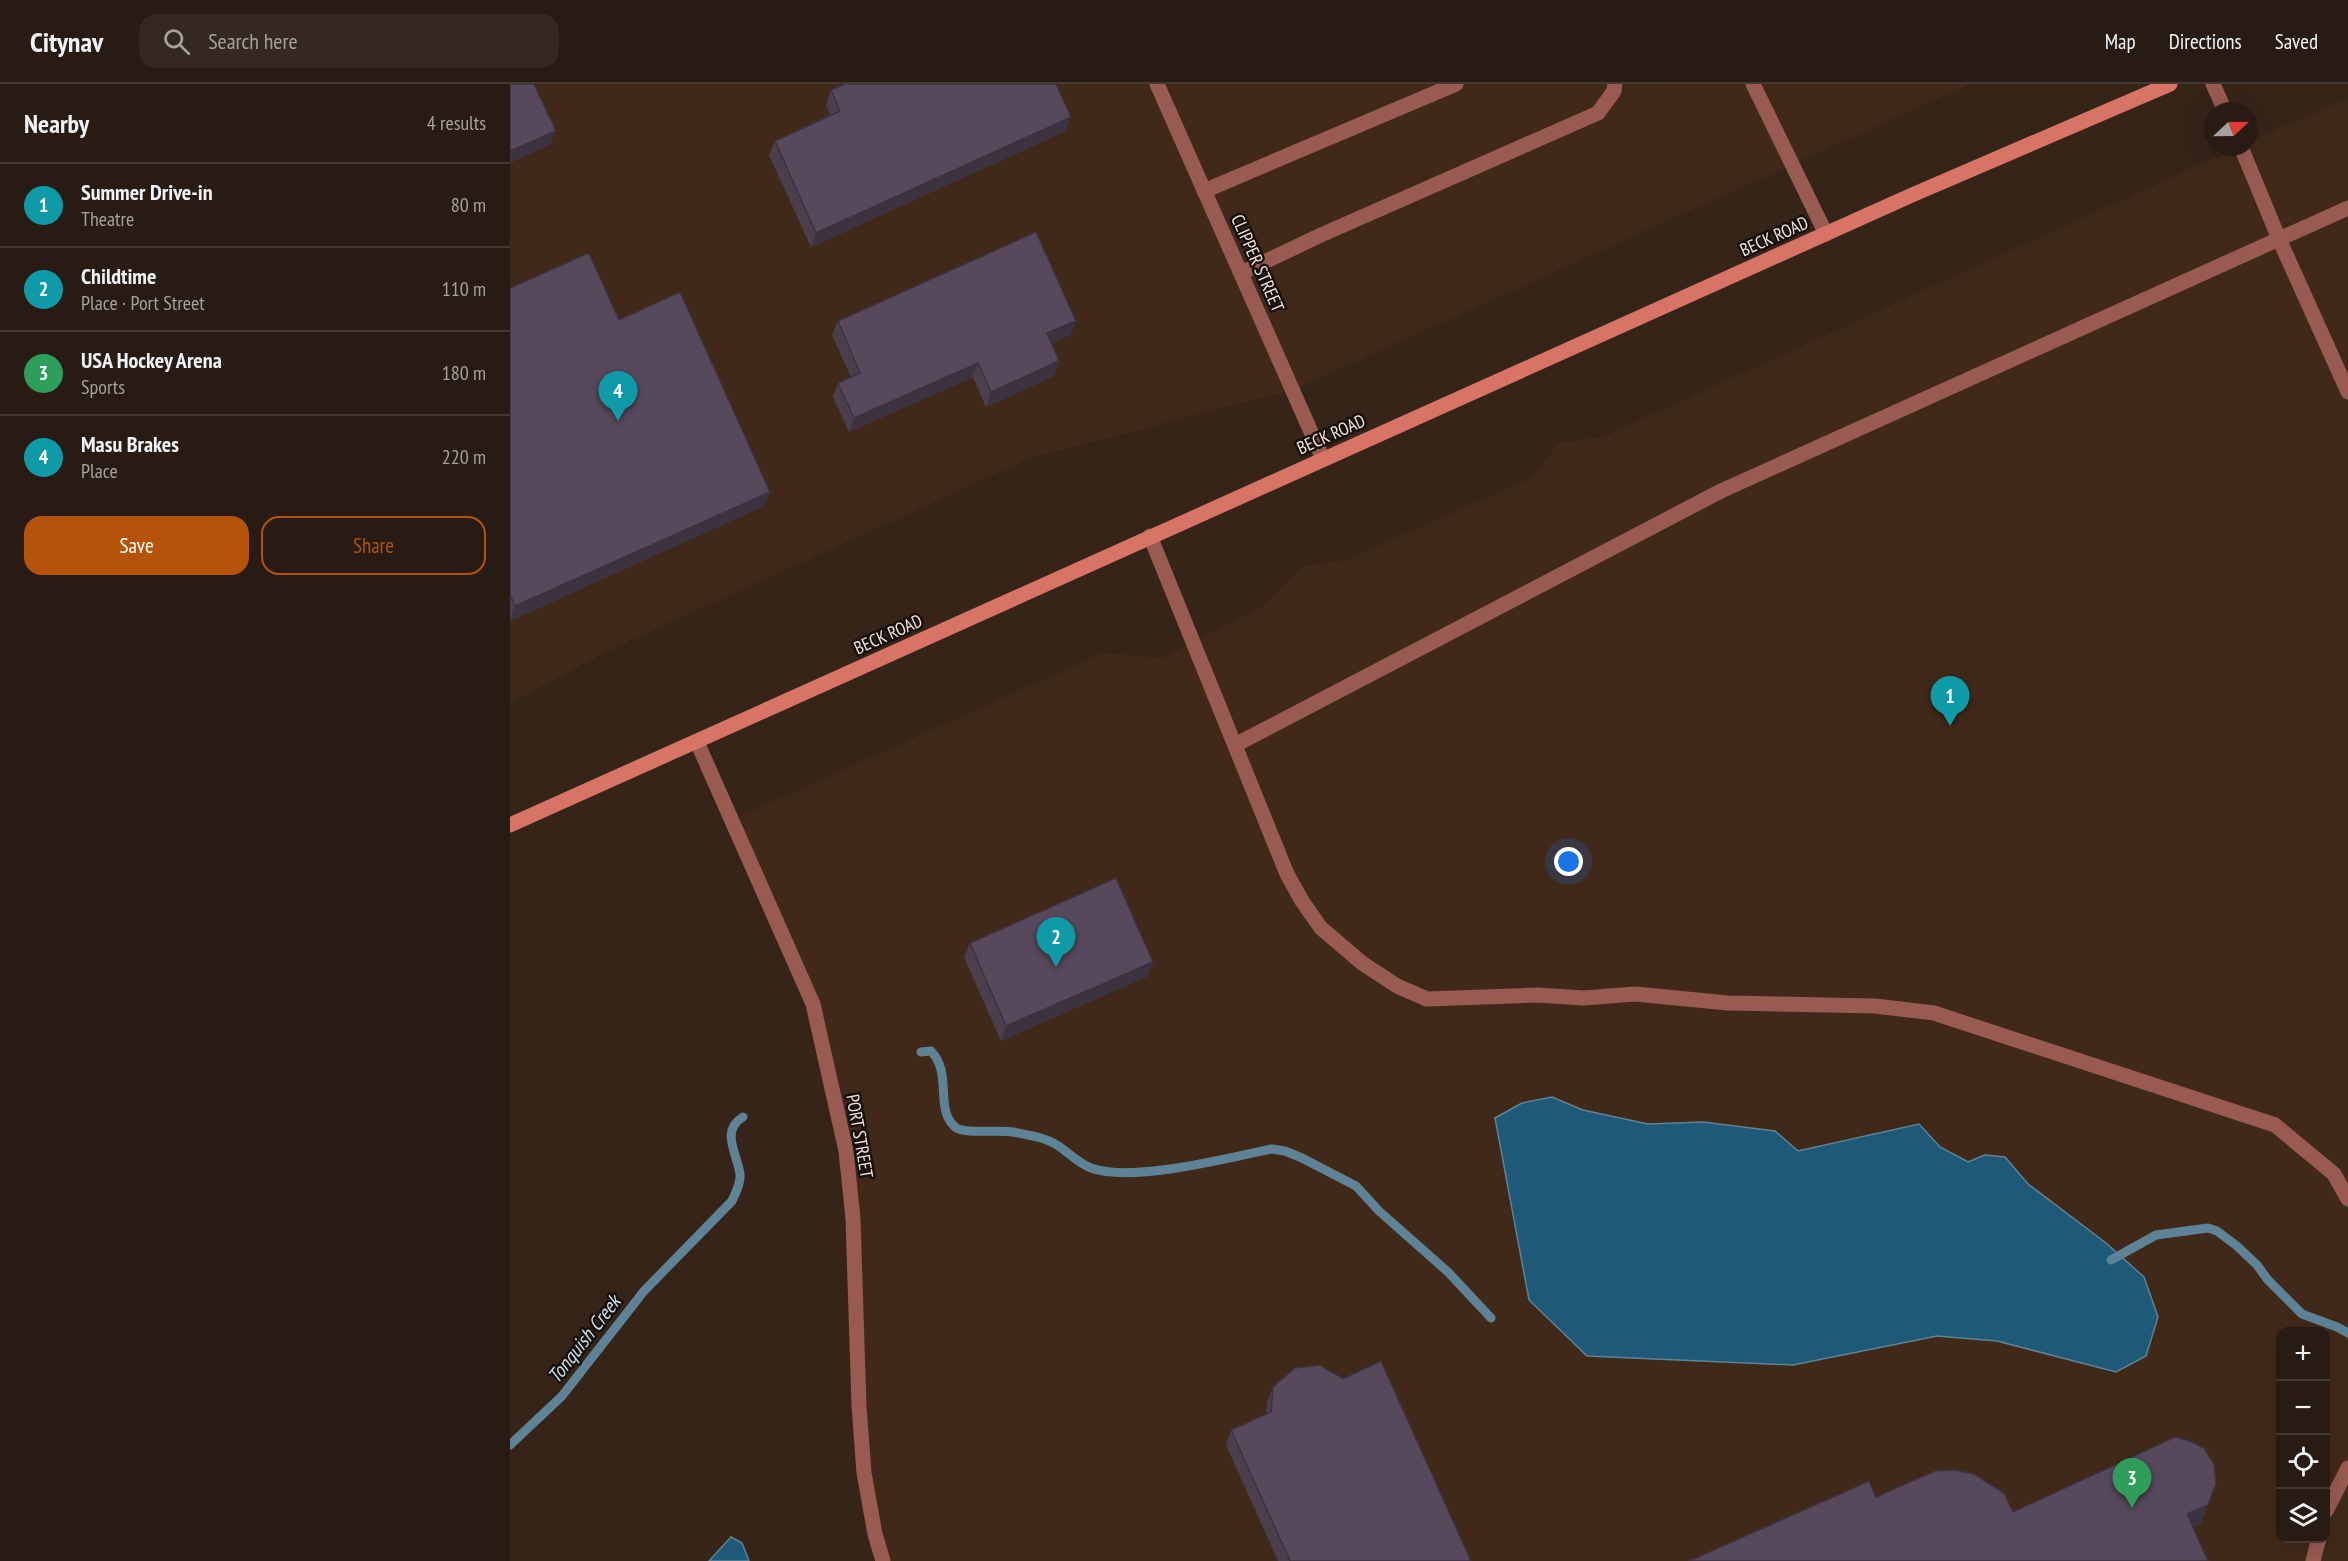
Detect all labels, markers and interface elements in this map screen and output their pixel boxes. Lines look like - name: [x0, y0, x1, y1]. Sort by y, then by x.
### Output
- search box: [139, 14, 559, 68]
- text: Citynav: [30, 23, 103, 60]
- icon: search: [160, 25, 193, 58]
- text: Search here: [208, 27, 298, 55]
- text: Map: [2105, 28, 2136, 55]
- text: Directions: [2169, 28, 2242, 55]
- text: Saved: [2275, 28, 2318, 55]
- north arrow: [2204, 102, 2258, 156]
- text: Nearby: [24, 107, 89, 140]
- text: 4 results: [427, 110, 486, 136]
- text: Summer Drive-in: [81, 178, 213, 206]
- text: 1: [39, 192, 48, 218]
- text: 80 m: [451, 192, 486, 218]
- text: Theatre: [81, 206, 134, 232]
- street label: CLIPPER STREET: [1226, 211, 1290, 315]
- street label: BECK ROAD: [1736, 211, 1812, 261]
- text: Childtime: [81, 262, 156, 290]
- text: 2: [39, 276, 48, 302]
- text: 110 m: [442, 276, 486, 302]
- text: Place · Port Street: [81, 290, 205, 316]
- text: USA Hockey Arena: [81, 346, 222, 374]
- text: 3: [39, 360, 48, 386]
- text: 180 m: [442, 360, 486, 386]
- pin: 4: [598, 372, 638, 421]
- text: Sports: [81, 374, 125, 400]
- street label: BECK ROAD: [1293, 409, 1369, 459]
- text: Masu Brakes: [81, 430, 179, 458]
- text: 4: [39, 444, 48, 470]
- text: 220 m: [442, 444, 486, 470]
- text: Place: [81, 458, 118, 484]
- button: Save: [24, 516, 249, 575]
- button: Share: [261, 516, 486, 575]
- street label: BECK ROAD: [850, 609, 926, 659]
- pin: 1: [1930, 676, 1970, 726]
- your location: [1554, 847, 1583, 876]
- pin: 2: [1036, 918, 1076, 967]
- street label: PORT STREET: [841, 1092, 879, 1180]
- water label: Tonquish Creek: [542, 1288, 628, 1388]
- map controls: [2276, 1327, 2330, 1543]
- button: +: [2276, 1327, 2330, 1381]
- button: −: [2276, 1381, 2330, 1435]
- button: locate: [2276, 1435, 2330, 1489]
- pin: 3: [2112, 1458, 2152, 1508]
- button: layers: [2276, 1489, 2330, 1543]

